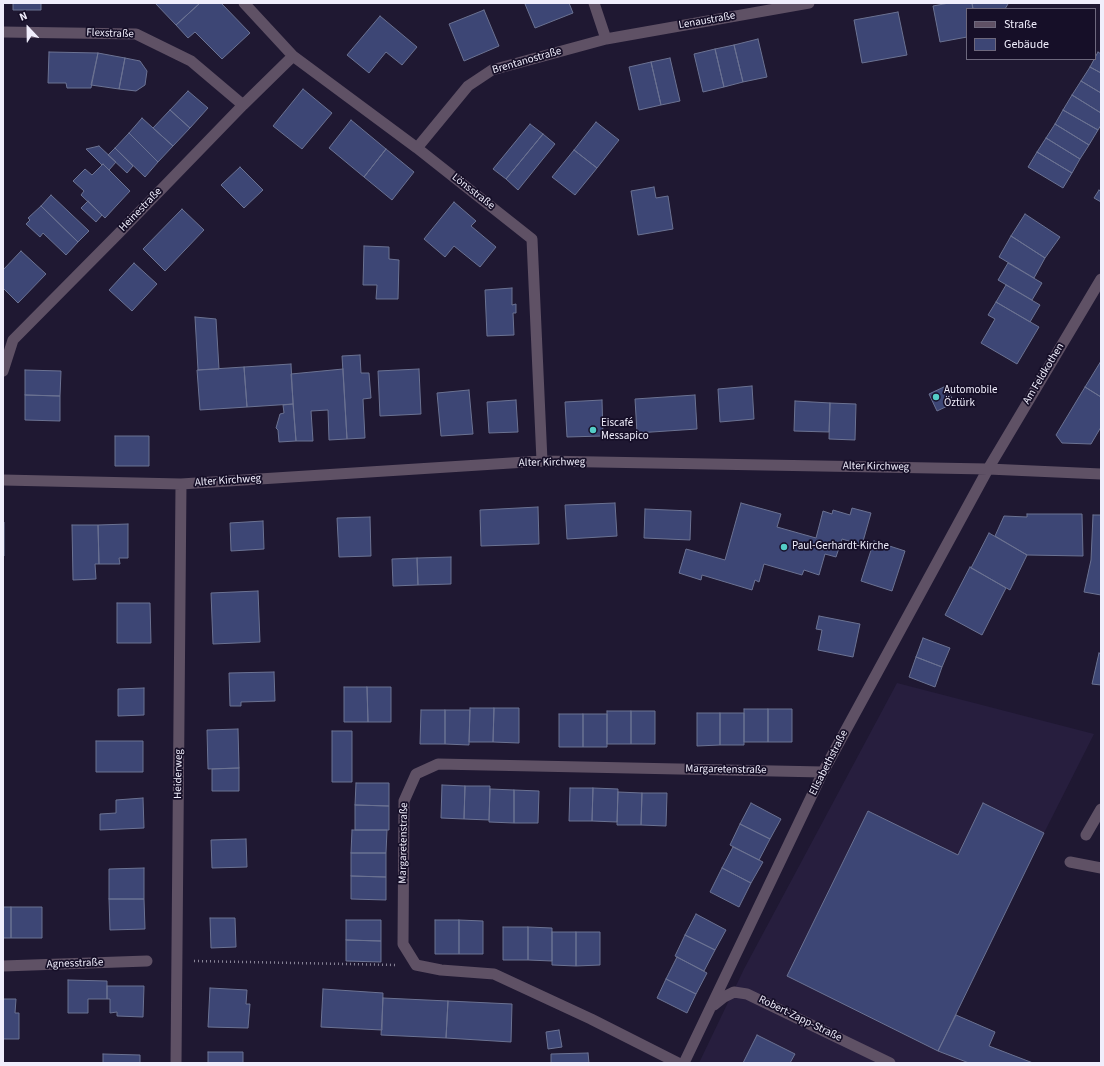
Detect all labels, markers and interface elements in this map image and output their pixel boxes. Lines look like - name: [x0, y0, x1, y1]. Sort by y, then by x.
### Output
- north arrow: [8, 8, 48, 48]
- text: N: [17, 8, 30, 25]
- legend: [966, 8, 1096, 60]
- street label: Lenaustraße: [678, 10, 736, 32]
- text: Straße: [1004, 16, 1037, 33]
- street label: Flexstraße: [86, 27, 134, 41]
- text: Gebäude: [1004, 36, 1049, 53]
- street label: Brentanostraße: [491, 45, 563, 77]
- street label: Lönsstraße: [449, 171, 497, 213]
- street label: Heinestraße: [117, 185, 165, 235]
- street label: Am Feldkothen: [1021, 341, 1067, 407]
- place label: Automobile Öztürk: [944, 384, 998, 410]
- marker: Automobile Öztürk: [931, 392, 941, 402]
- place label: Eiscafé Messapico: [601, 417, 649, 443]
- marker: Eiscafé Messapico: [588, 425, 598, 435]
- street label: Alter Kirchweg: [519, 456, 585, 470]
- street label: Alter Kirchweg: [843, 460, 909, 474]
- street label: Alter Kirchweg: [194, 472, 262, 490]
- place label: Paul-Gerhardt-Kirche: [792, 540, 889, 554]
- marker: Paul-Gerhardt-Kirche: [779, 542, 789, 552]
- street label: Elisabethstraße: [807, 728, 851, 798]
- street label: Heiderweg: [172, 749, 186, 799]
- street label: Margaretenstraße: [685, 763, 767, 777]
- street label: Margaretenstraße: [397, 802, 411, 884]
- street label: Agnesstraße: [46, 956, 104, 972]
- street label: Robert-Zapp-Straße: [756, 993, 844, 1045]

